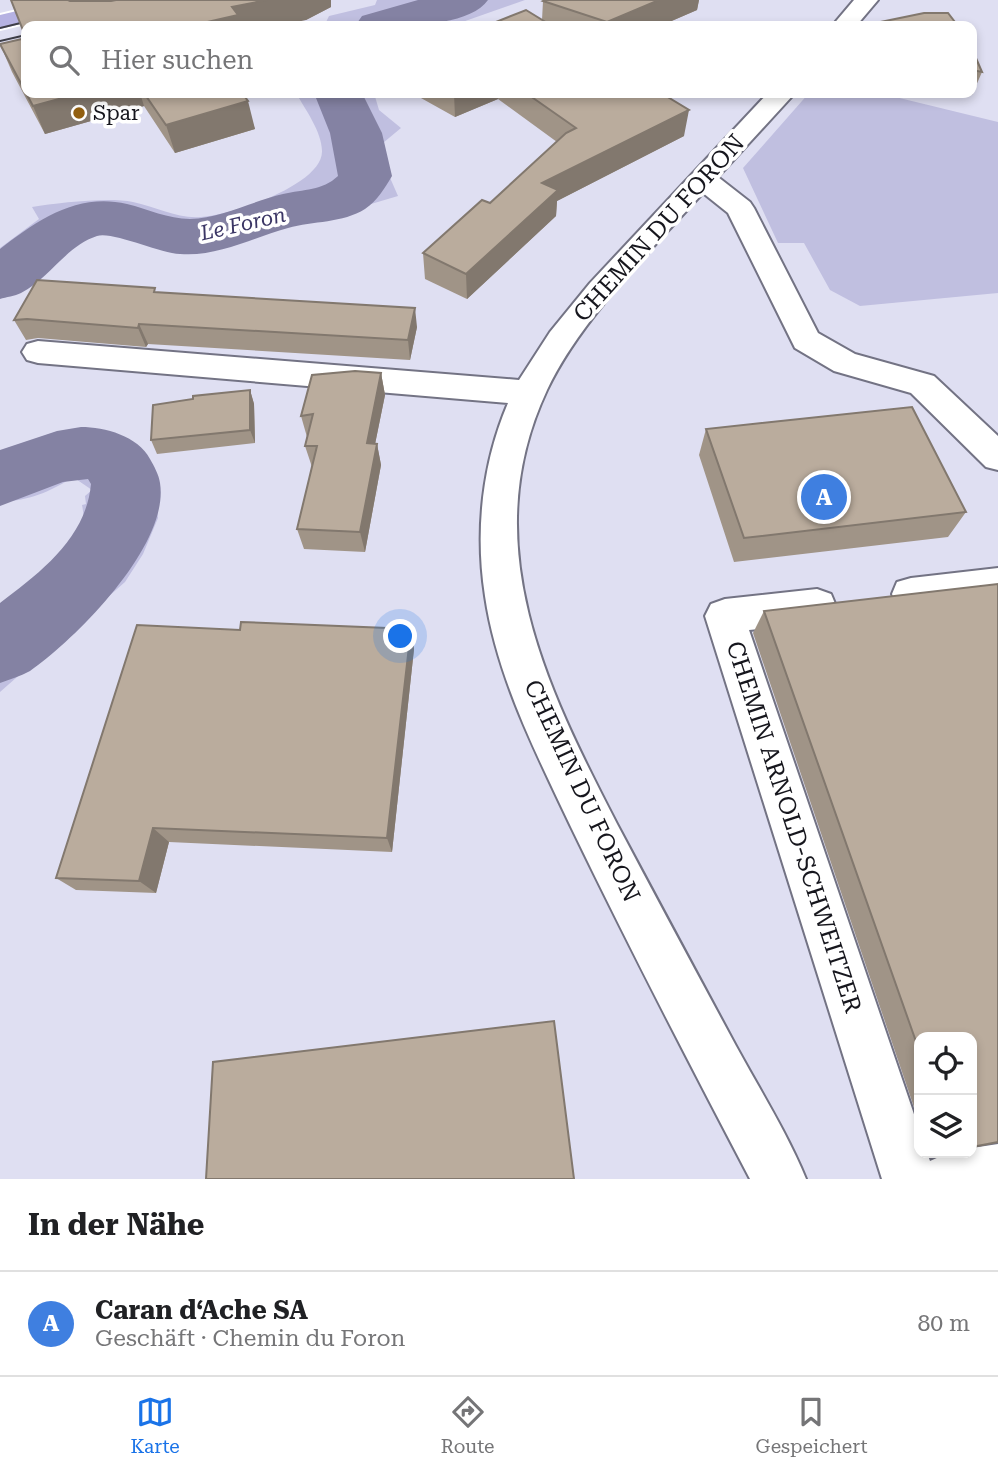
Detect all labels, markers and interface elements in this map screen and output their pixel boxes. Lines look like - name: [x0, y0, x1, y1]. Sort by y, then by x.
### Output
- search box: [21, 21, 977, 98]
- icon: search: [45, 41, 83, 79]
- text: Hier suchen: [101, 45, 253, 75]
- place label: Spar: [93, 101, 140, 125]
- marker: Spar: [71, 105, 87, 121]
- street label: CHEMIN DU FORON: [568, 129, 750, 327]
- water label: Le Foron: [197, 203, 288, 246]
- pin: A: [801, 471, 847, 523]
- your location: [383, 619, 417, 653]
- street label: CHEMIN ARNOLD-SCHWEITZER: [721, 638, 868, 1017]
- street label: CHEMIN DU FORON: [518, 676, 646, 906]
- map controls: [914, 1032, 977, 1158]
- button: locate: [914, 1032, 977, 1095]
- button: layers: [914, 1095, 977, 1158]
- text: In der Nähe: [28, 1207, 204, 1242]
- text: Caran d‘Ache SA: [95, 1295, 308, 1325]
- text: A: [43, 1310, 59, 1337]
- text: 80 m: [917, 1310, 970, 1337]
- text: Geschäft · Chemin du Foron: [95, 1325, 405, 1352]
- tab: Karte: [130, 1393, 180, 1458]
- tab: Route: [441, 1393, 495, 1458]
- tab: Gespeichert: [756, 1393, 867, 1458]

